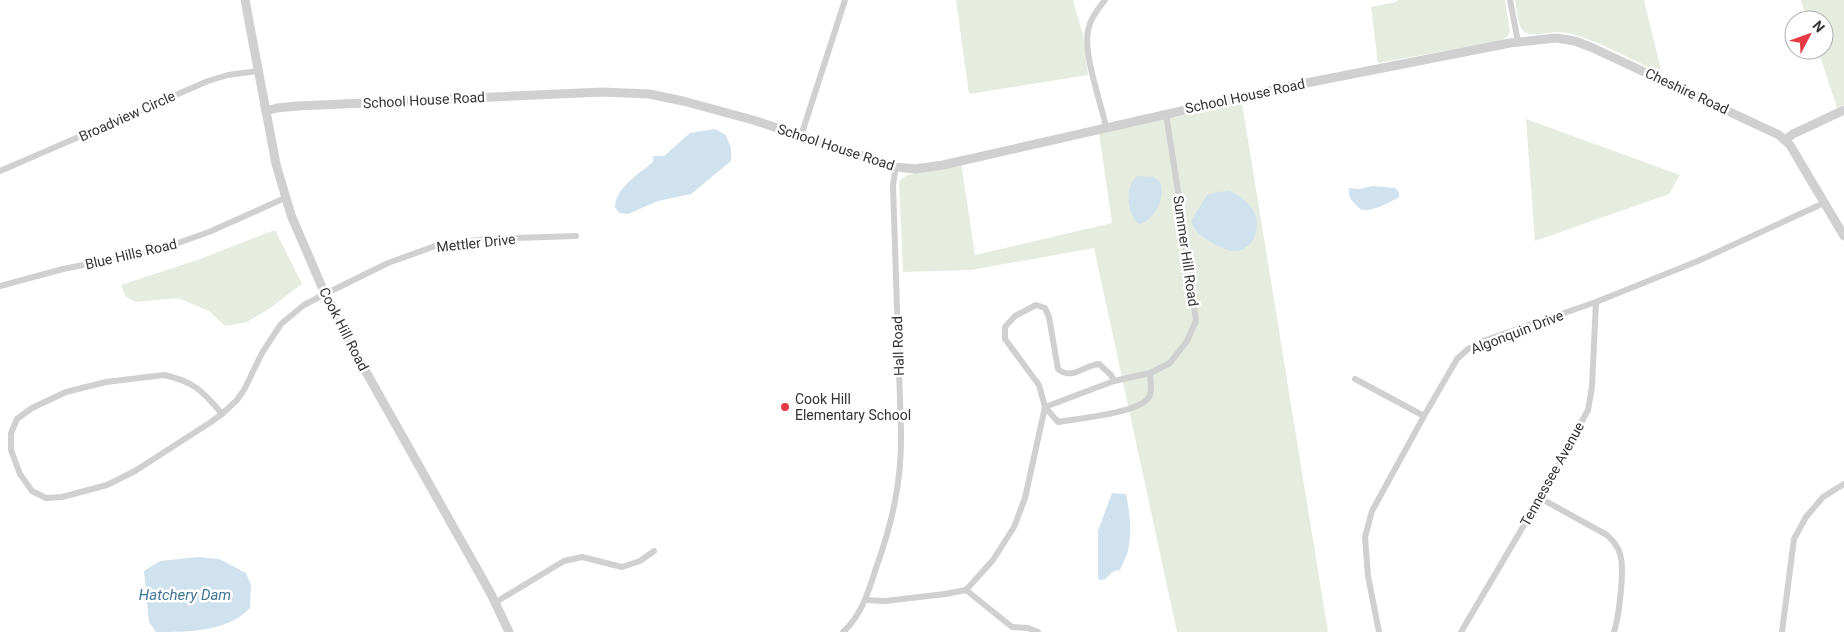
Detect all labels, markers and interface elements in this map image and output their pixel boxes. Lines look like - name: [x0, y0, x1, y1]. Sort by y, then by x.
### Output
- north arrow: [1784, 10, 1834, 60]
- text: N: [1810, 17, 1828, 35]
- street label: Cheshire Road: [1643, 65, 1731, 117]
- street label: School House Road: [1184, 75, 1306, 117]
- street label: Broadview Circle: [76, 88, 178, 144]
- street label: School House Road: [363, 89, 485, 111]
- street label: School House Road: [775, 121, 897, 173]
- street label: Summer Hill Road: [1170, 194, 1202, 308]
- street label: Mettler Drive: [436, 231, 516, 255]
- street label: Blue Hills Road: [84, 236, 178, 272]
- street label: Cook Hill Road: [316, 285, 372, 373]
- street label: Algonquin Drive: [1468, 307, 1566, 357]
- street label: Hall Road: [889, 316, 907, 376]
- place label: Cook Hill Elementary School: [795, 391, 911, 423]
- marker: Cook Hill Elementary School: [779, 401, 791, 413]
- street label: Tennessee Avenue: [1517, 419, 1587, 529]
- water label: Hatchery Dam: [139, 586, 231, 604]

